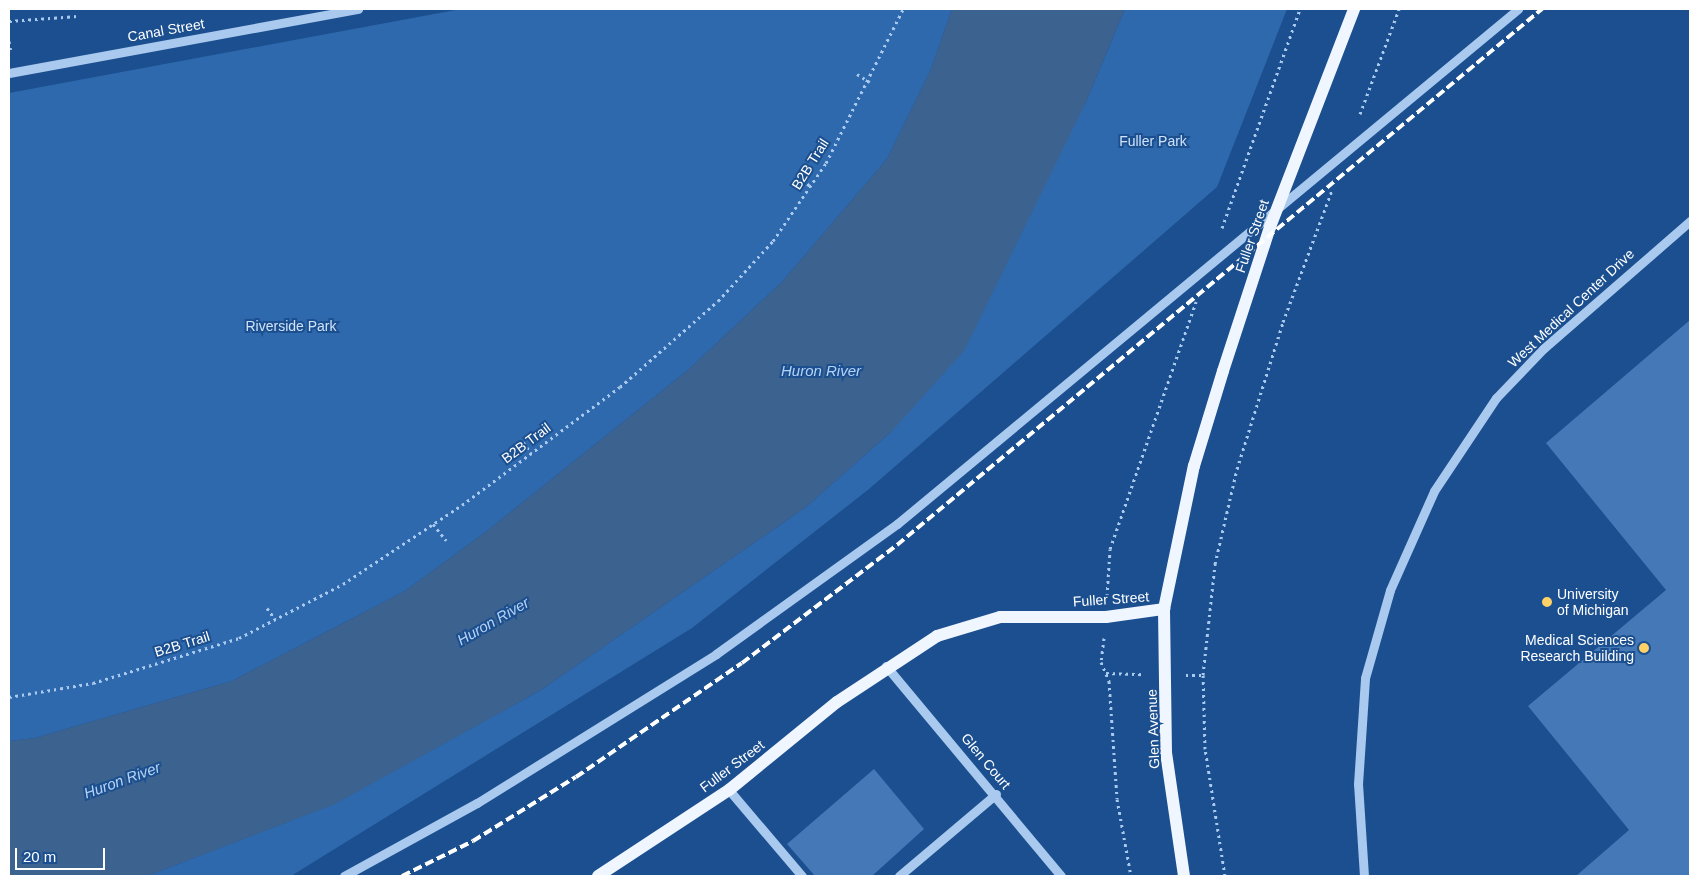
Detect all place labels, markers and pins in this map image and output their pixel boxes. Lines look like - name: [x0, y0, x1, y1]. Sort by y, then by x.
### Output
- place label: University of Michigan: [1557, 586, 1629, 618]
- marker: University of Michigan: [1541, 596, 1553, 608]
- place label: Medical Sciences Research Building: [1520, 632, 1634, 664]
- marker: Medical Sciences Research Building: [1638, 642, 1650, 654]

